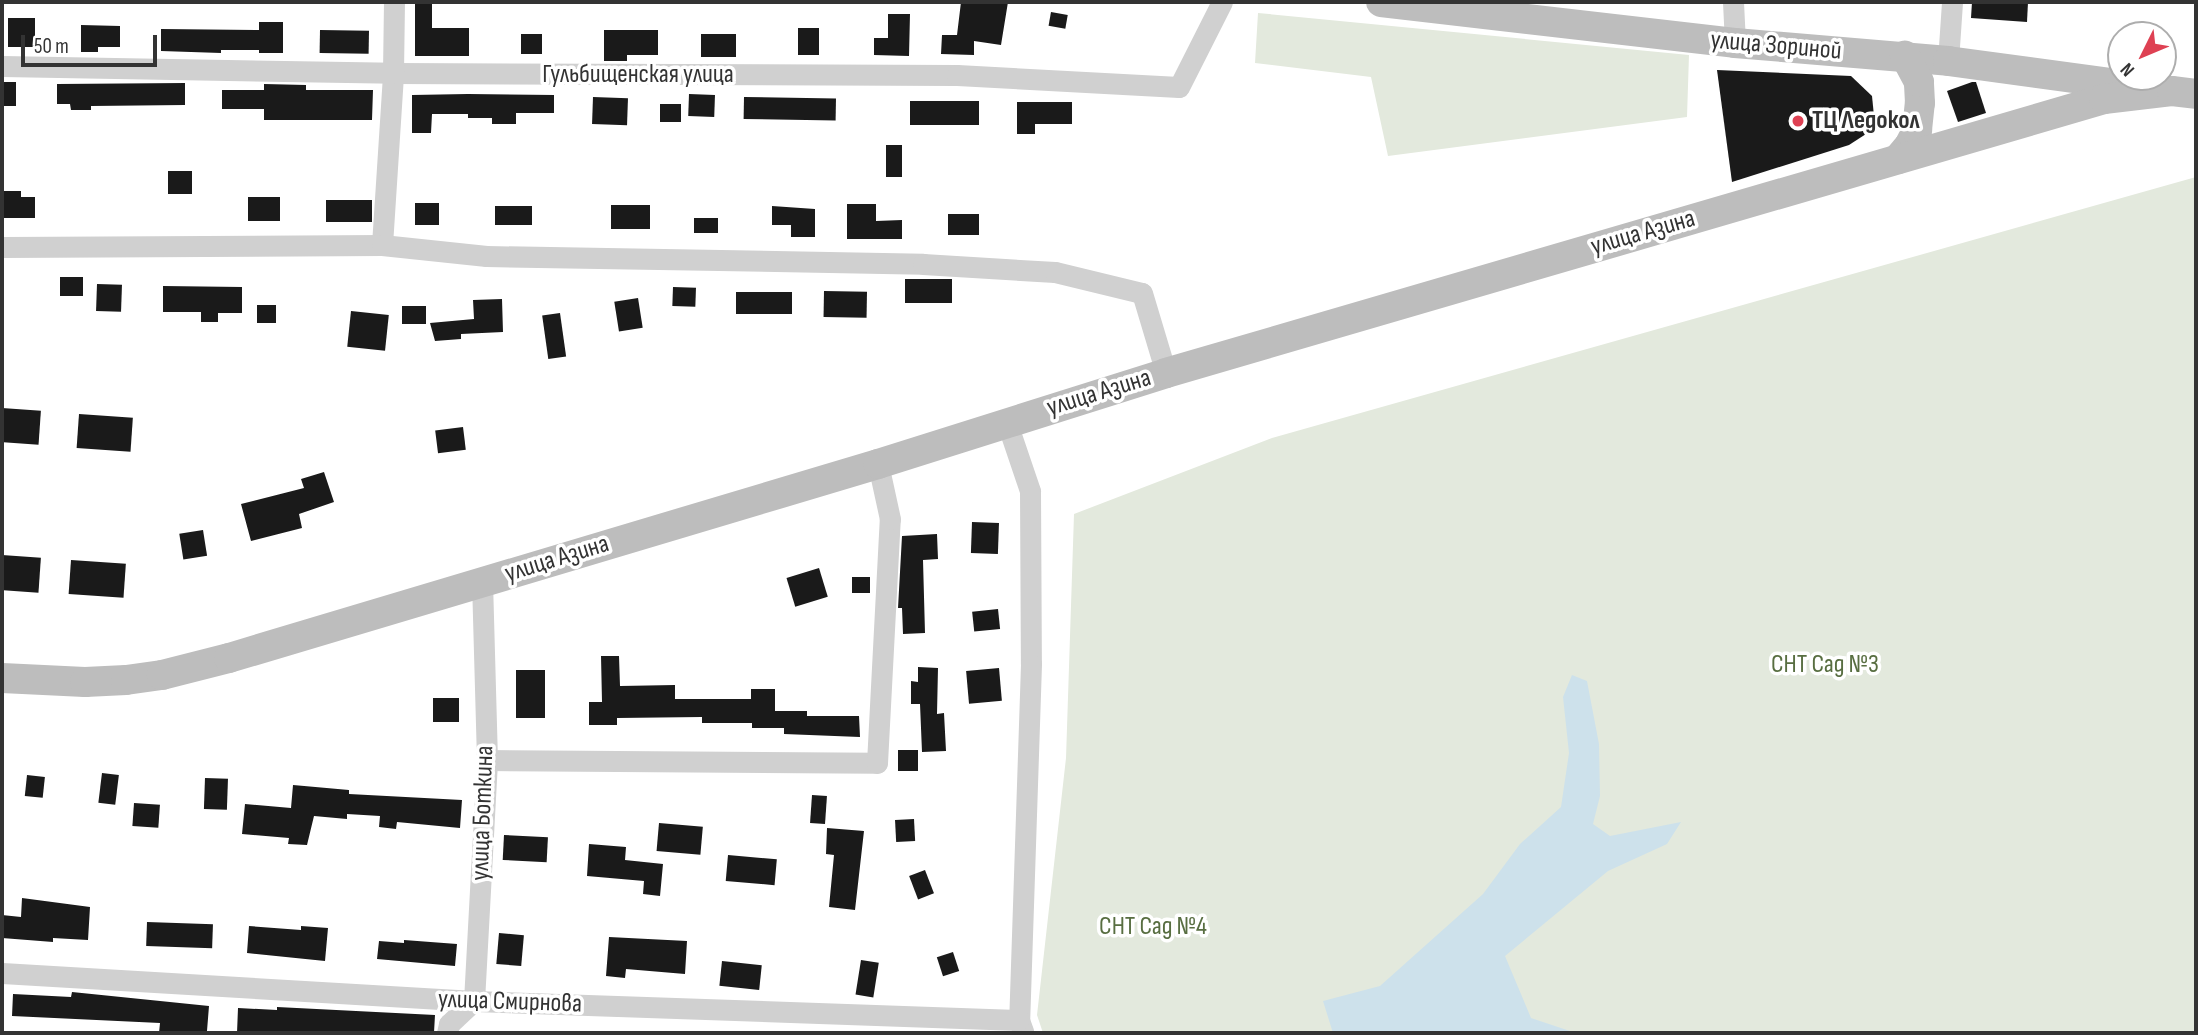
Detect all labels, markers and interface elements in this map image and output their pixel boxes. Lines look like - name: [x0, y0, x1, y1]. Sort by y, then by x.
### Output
- scale bar: [24, 21, 161, 65]
- north arrow: [2107, 21, 2177, 91]
- street label: улица Зориной: [1709, 25, 1843, 67]
- text: 50 m: [34, 34, 69, 59]
- text: N: [2116, 58, 2140, 81]
- street label: Гульбищенская улица: [542, 59, 734, 91]
- place label: ТЦ Ледокол: [1812, 105, 1920, 137]
- marker: ТЦ Ледокол: [1790, 113, 1806, 129]
- street label: улица Азина: [1587, 203, 1699, 263]
- street label: улица Азина: [1043, 362, 1155, 424]
- street label: улица Азина: [501, 528, 613, 590]
- park label: СНТ Сад №3: [1771, 649, 1879, 681]
- street label: улица Боткина: [465, 745, 501, 881]
- park label: СНТ Сад №4: [1099, 911, 1207, 943]
- street label: улица Смирнова: [437, 984, 583, 1020]

